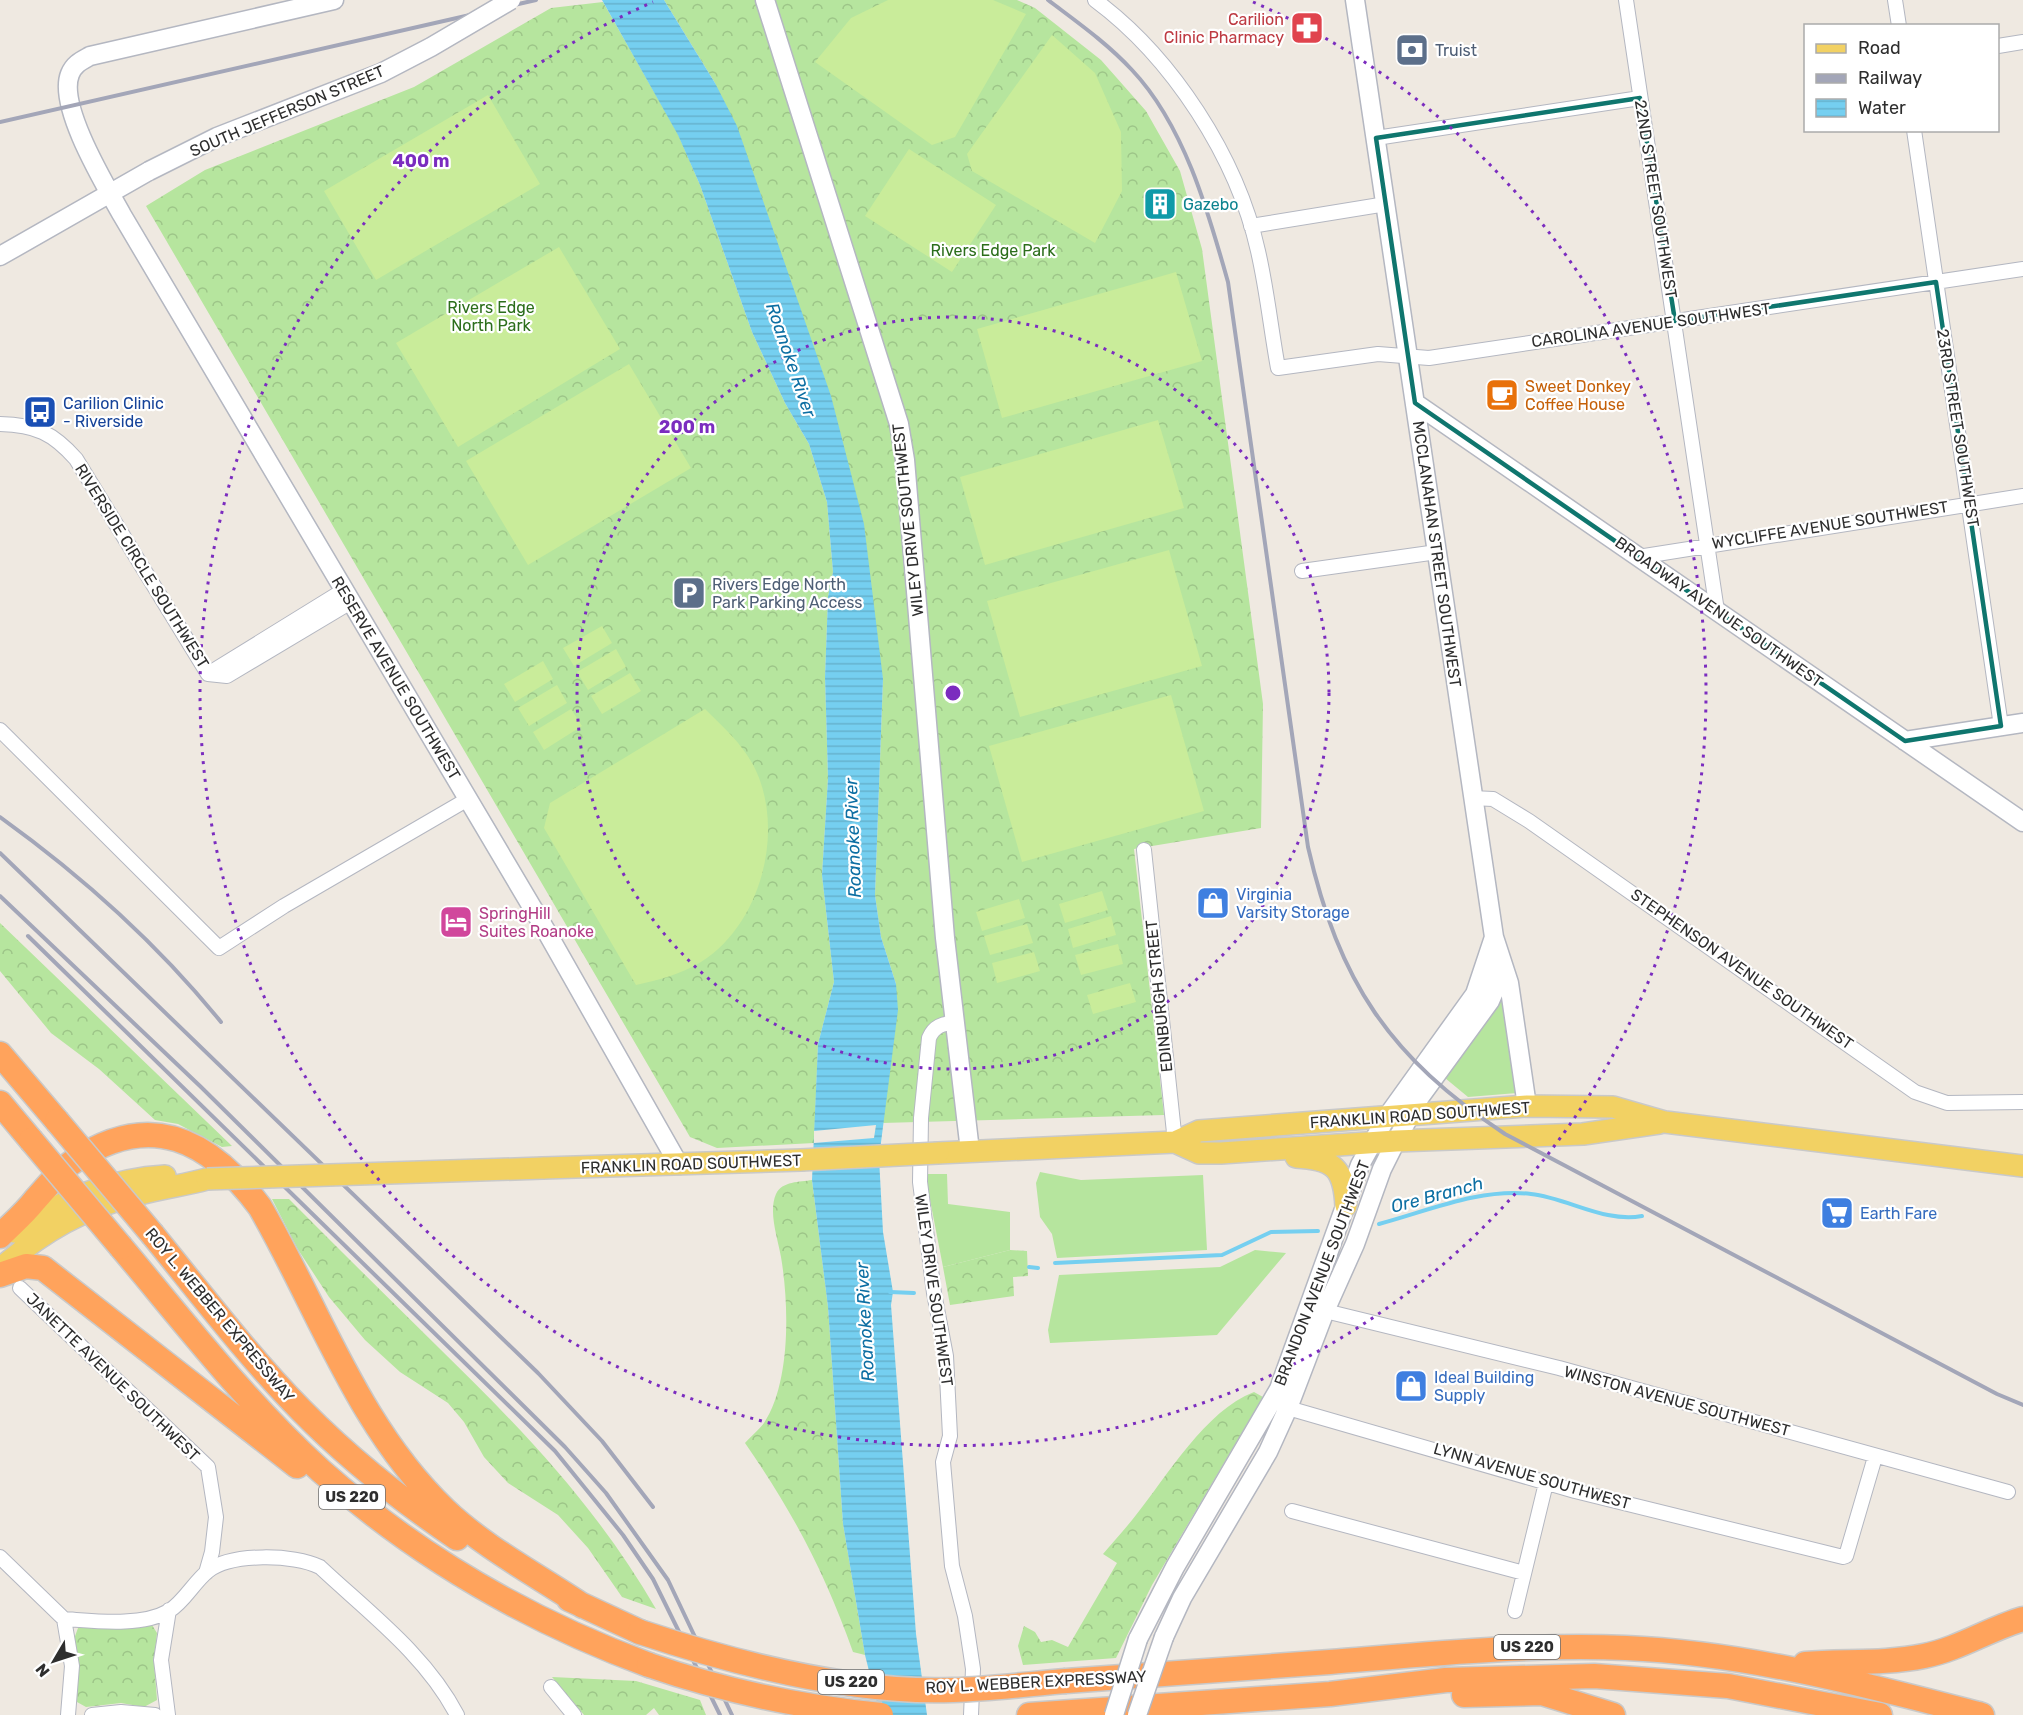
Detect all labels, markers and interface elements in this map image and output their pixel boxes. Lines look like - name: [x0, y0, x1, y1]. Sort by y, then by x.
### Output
- place label: Carilion Clinic Pharmacy: [1164, 10, 1284, 47]
- pharmacy icon: Carilion Clinic Pharmacy: [1289, 10, 1325, 46]
- legend: [1804, 24, 1999, 132]
- bank icon: Truist: [1394, 32, 1430, 68]
- text: Road: [1858, 37, 1901, 59]
- place label: Truist: [1435, 41, 1477, 60]
- street label: SOUTH JEFFERSON STREET: [187, 61, 387, 161]
- text: Railway: [1858, 67, 1922, 89]
- text: Water: [1858, 97, 1906, 119]
- street label: 22ND STREET SOUTHWEST: [1631, 98, 1681, 300]
- text: 400 m: [392, 150, 450, 172]
- building icon: Gazebo: [1142, 186, 1178, 222]
- place label: Gazebo: [1183, 195, 1238, 214]
- park label: Rivers Edge Park: [931, 241, 1056, 260]
- park label: Rivers Edge North Park: [447, 298, 535, 335]
- street label: CAROLINA AVENUE SOUTHWEST: [1530, 299, 1772, 351]
- water label: Roanoke River: [761, 300, 821, 421]
- street label: 23RD STREET SOUTHWEST: [1933, 328, 1983, 528]
- cafe icon: Sweet Donkey Coffee House: [1484, 377, 1520, 413]
- place label: Sweet Donkey Coffee House: [1525, 377, 1631, 414]
- bus stop icon: Carilion Clinic - Riverside: [22, 394, 58, 430]
- place label: Carilion Clinic - Riverside: [63, 394, 164, 431]
- text: 200 m: [659, 416, 715, 438]
- street label: MCCLANAHAN STREET SOUTHWEST: [1409, 420, 1465, 688]
- street label: WILEY DRIVE SOUTHWEST: [888, 423, 928, 617]
- street label: RIVERSIDE CIRCLE SOUTHWEST: [71, 460, 213, 672]
- street label: WYCLIFFE AVENUE SOUTHWEST: [1711, 497, 1949, 553]
- street label: BROADWAY AVENUE SOUTHWEST: [1612, 533, 1826, 691]
- street label: RESERVE AVENUE SOUTHWEST: [328, 573, 464, 783]
- parking icon: Rivers Edge North Park Parking Access: [671, 575, 707, 611]
- place label: Rivers Edge North Park Parking Access: [712, 575, 863, 612]
- centre of rings: [943, 683, 963, 703]
- water label: Roanoke River: [840, 777, 866, 898]
- shop icon: Virginia Varsity Storage: [1195, 885, 1231, 921]
- place label: Virginia Varsity Storage: [1236, 885, 1350, 922]
- street label: STEPHENSON AVENUE SOUTHWEST: [1627, 885, 1857, 1053]
- hotel icon: SpringHill Suites Roanoke: [438, 904, 474, 940]
- place label: SpringHill Suites Roanoke: [479, 904, 594, 941]
- street label: EDINBURGH STREET: [1142, 919, 1176, 1073]
- street label: FRANKLIN ROAD SOUTHWEST: [1309, 1098, 1531, 1132]
- street label: FRANKLIN ROAD SOUTHWEST: [580, 1151, 802, 1177]
- street label: BRANDON AVENUE SOUTHWEST: [1270, 1158, 1374, 1388]
- water label: Ore Branch: [1388, 1172, 1486, 1218]
- street label: WILEY DRIVE SOUTHWEST: [911, 1193, 957, 1387]
- supermarket icon: Earth Fare: [1819, 1195, 1855, 1231]
- place label: Earth Fare: [1860, 1204, 1937, 1223]
- street label: ROY L. WEBBER EXPRESSWAY: [141, 1224, 299, 1406]
- water label: Roanoke River: [851, 1260, 879, 1382]
- street label: JANETTE AVENUE SOUTHWEST: [22, 1289, 204, 1465]
- street label: WINSTON AVENUE SOUTHWEST: [1562, 1362, 1792, 1440]
- shop icon: Ideal Building Supply: [1393, 1368, 1429, 1404]
- place label: Ideal Building Supply: [1434, 1368, 1534, 1405]
- street label: LYNN AVENUE SOUTHWEST: [1431, 1439, 1633, 1513]
- road number: US 220: [319, 1485, 385, 1509]
- north arrow: [24, 1631, 84, 1691]
- road number: US 220: [1494, 1635, 1560, 1659]
- text: N: [32, 1660, 54, 1681]
- street label: ROY L. WEBBER EXPRESSWAY: [925, 1667, 1147, 1697]
- road number: US 220: [818, 1670, 884, 1694]

